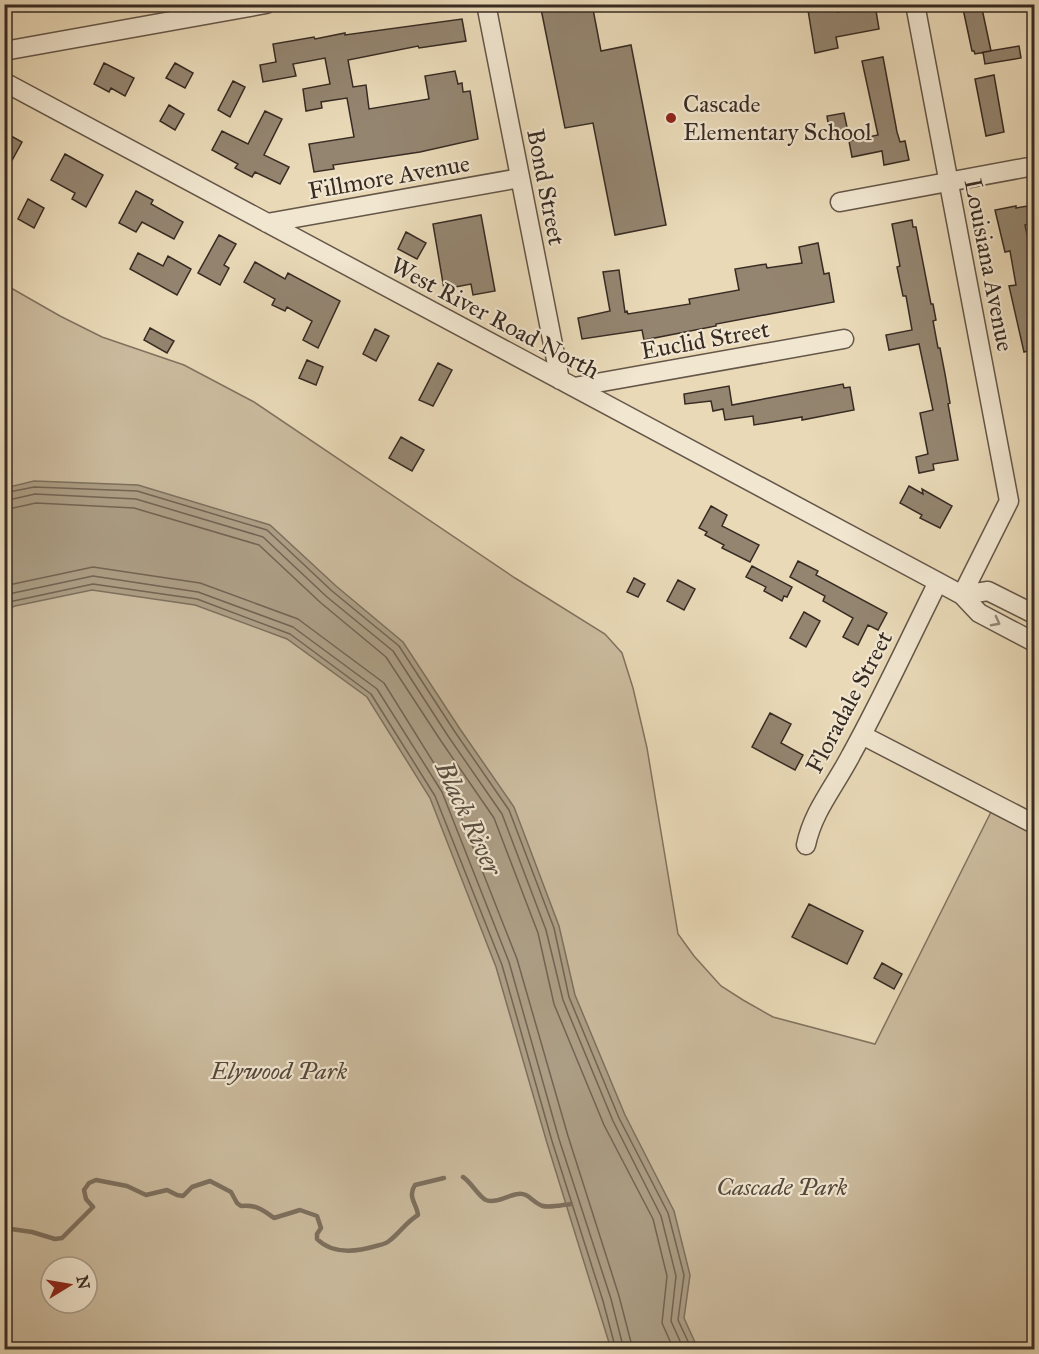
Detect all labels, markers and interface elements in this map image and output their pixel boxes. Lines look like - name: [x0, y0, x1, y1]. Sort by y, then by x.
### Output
- place label: Cascade Elementary School: [683, 89, 872, 147]
- marker: Cascade Elementary School: [664, 111, 678, 125]
- street label: Bond Street: [520, 126, 572, 248]
- street label: Fillmore Avenue: [306, 148, 472, 206]
- street label: Louisiana Avenue: [958, 176, 1020, 354]
- street label: West River Road North: [385, 250, 605, 386]
- street label: Euclid Street: [638, 314, 772, 366]
- one-way arrow: [990, 615, 1000, 626]
- street label: Floradale Street: [799, 625, 899, 778]
- water label: Black River: [428, 755, 510, 881]
- park label: Elywood Park: [210, 1056, 348, 1086]
- park label: Cascade Park: [717, 1172, 848, 1202]
- north arrow: [39, 1255, 99, 1315]
- text: N: [73, 1274, 94, 1291]

